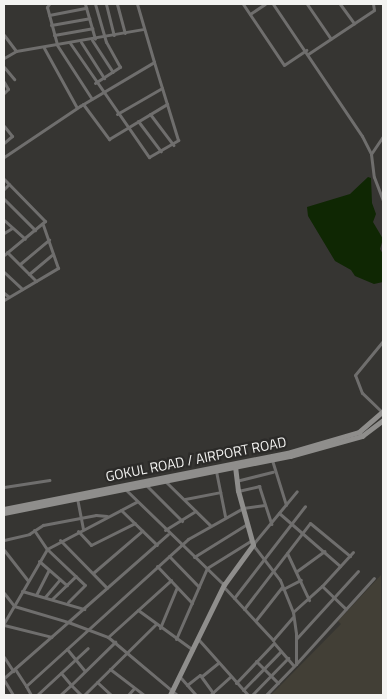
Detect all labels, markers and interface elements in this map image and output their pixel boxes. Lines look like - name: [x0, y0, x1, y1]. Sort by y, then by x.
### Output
- street label: GOKUL ROAD / AIRPORT ROAD: [104, 433, 288, 485]

